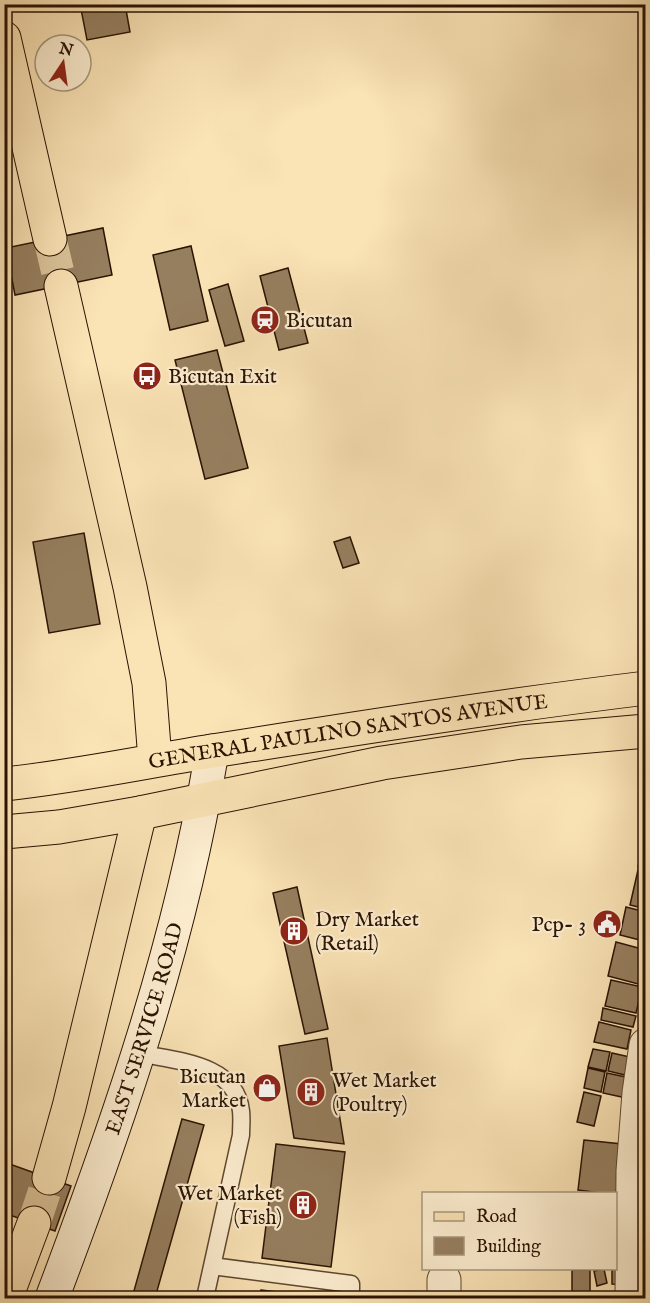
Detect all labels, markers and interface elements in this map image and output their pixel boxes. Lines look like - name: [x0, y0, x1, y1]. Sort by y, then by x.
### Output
- north arrow: [33, 33, 93, 93]
- text: N: [56, 39, 75, 62]
- station icon: Bicutan: [249, 304, 281, 336]
- place label: Bicutan: [286, 308, 353, 335]
- bus stop icon: Bicutan Exit: [131, 360, 163, 392]
- place label: Bicutan Exit: [168, 364, 277, 391]
- street label: GENERAL PAULINO SANTOS AVENUE: [146, 689, 549, 777]
- place label: Dry Market (Retail): [315, 907, 419, 958]
- public building icon: Pcp- 3: [591, 908, 623, 940]
- place label: Pcp- 3: [532, 912, 586, 939]
- building icon: Dry Market (Retail): [278, 915, 310, 947]
- street label: EAST SERVICE ROAD: [100, 920, 190, 1138]
- place label: Bicutan Market: [179, 1064, 246, 1115]
- place label: Wet Market (Poultry): [332, 1068, 437, 1119]
- shop icon: Bicutan Market: [251, 1072, 283, 1104]
- building icon: Wet Market (Poultry): [295, 1076, 327, 1108]
- place label: Wet Market (Fish): [177, 1181, 282, 1232]
- building icon: Wet Market (Fish): [287, 1189, 319, 1221]
- legend: [422, 1192, 617, 1270]
- text: Road: [476, 1206, 517, 1229]
- text: Building: [476, 1236, 541, 1259]

